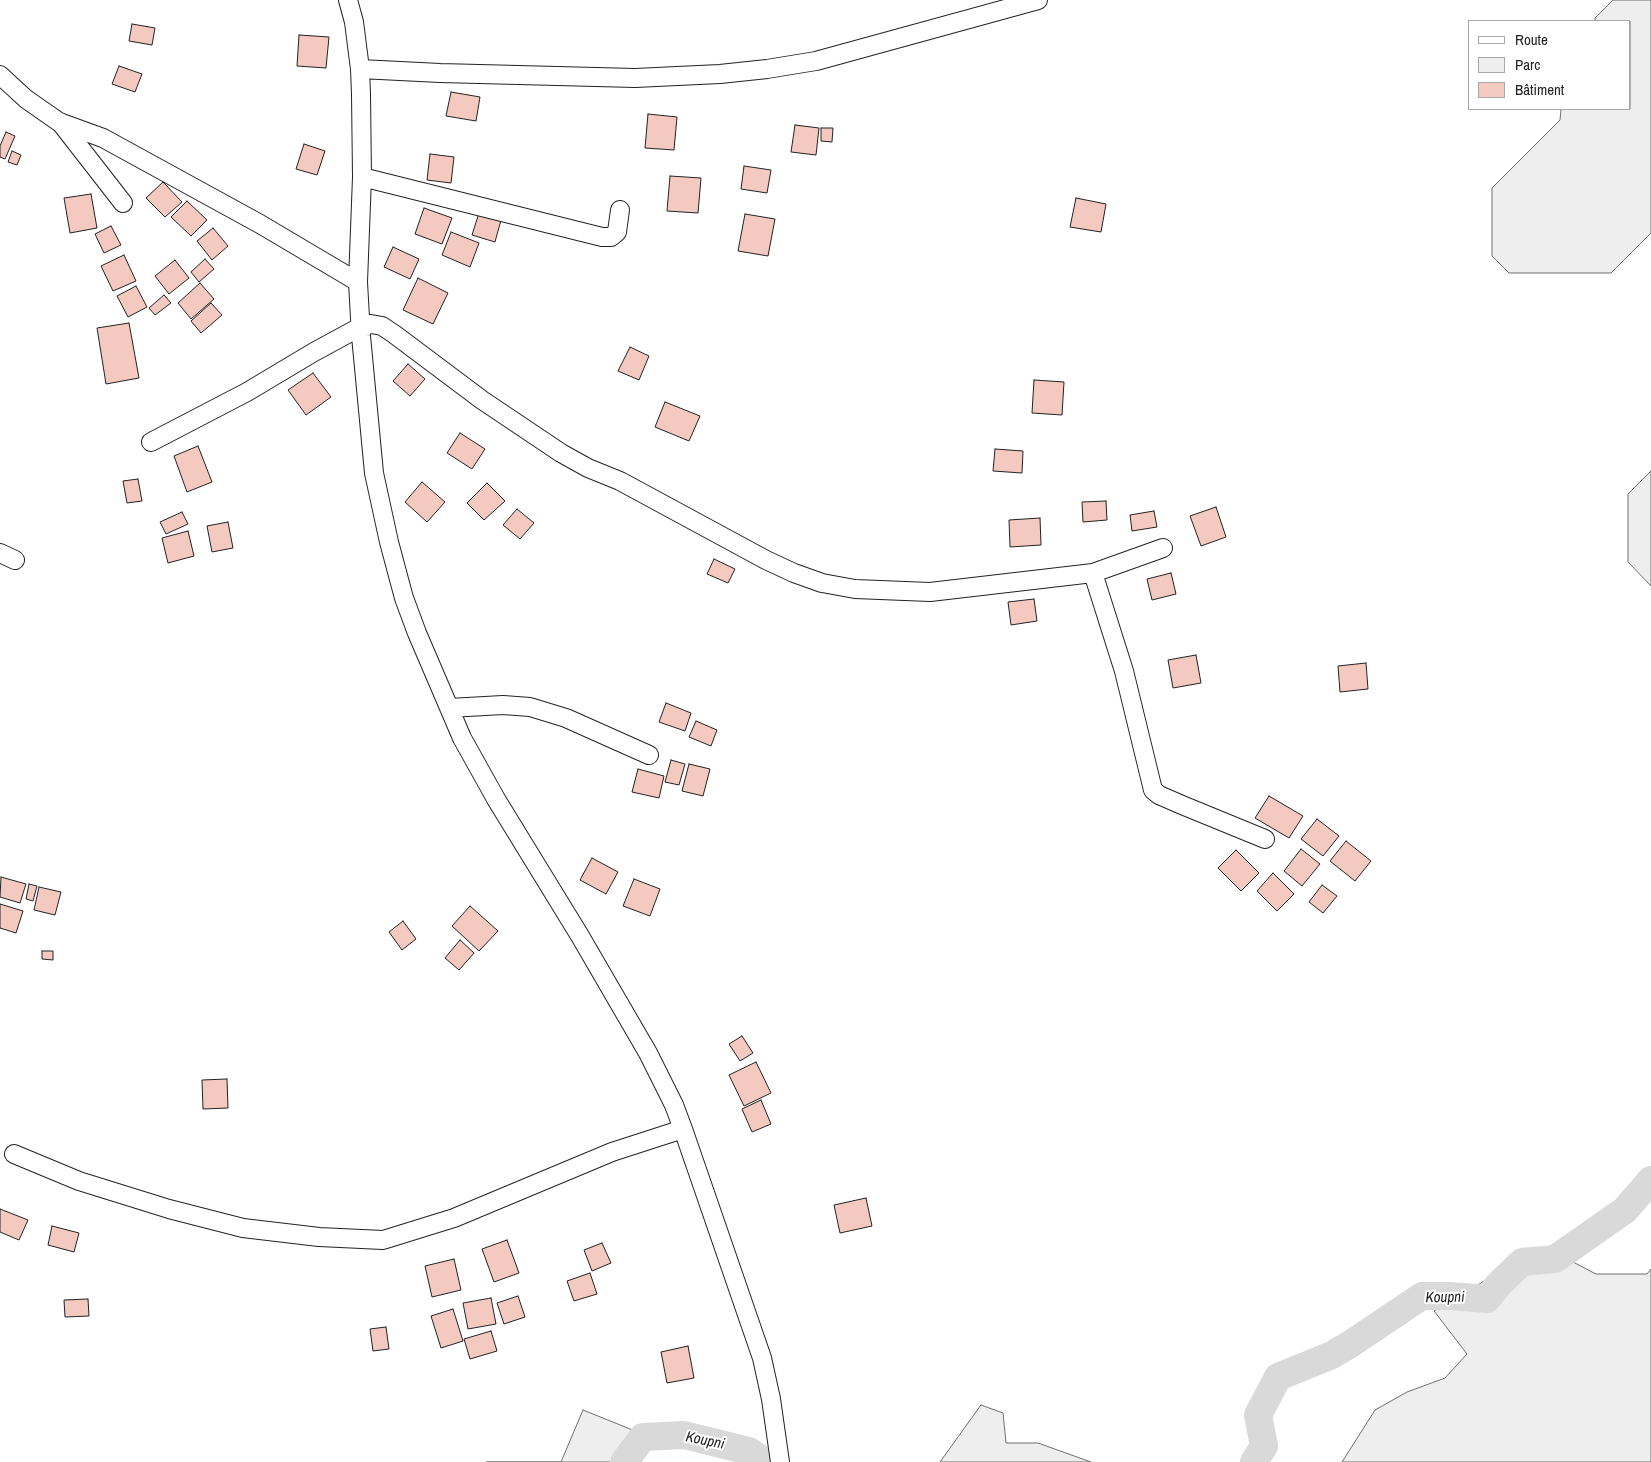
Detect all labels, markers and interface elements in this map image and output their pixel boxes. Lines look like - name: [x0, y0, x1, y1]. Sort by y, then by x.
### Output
- legend: [1468, 20, 1631, 110]
- text: Route: [1515, 29, 1548, 50]
- text: Parc: [1515, 54, 1540, 75]
- text: Bâtiment: [1515, 79, 1564, 100]
- water label: Koupni: [1425, 1289, 1465, 1307]
- water label: Koupni: [684, 1428, 726, 1454]

